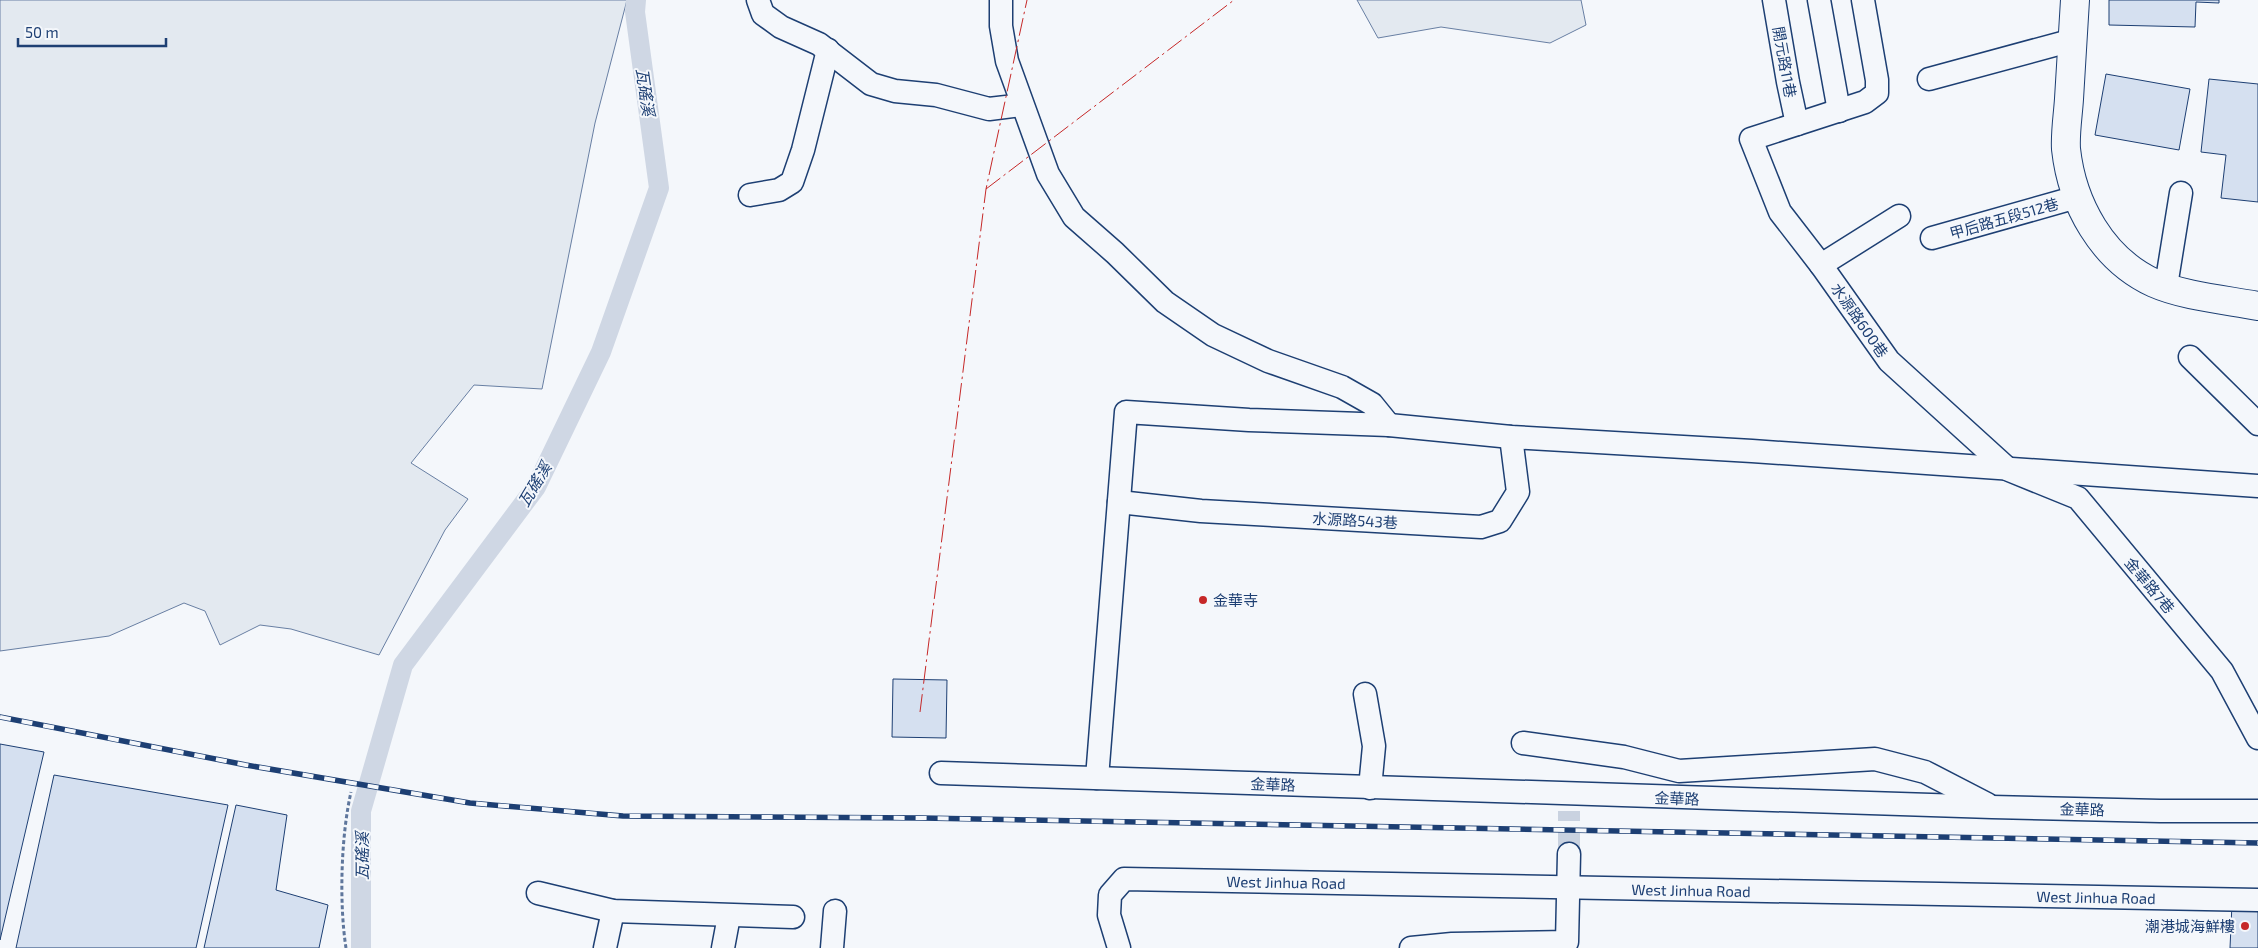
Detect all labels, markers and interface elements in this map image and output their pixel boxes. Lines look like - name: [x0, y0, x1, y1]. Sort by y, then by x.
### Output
- scale bar: [18, 15, 165, 47]
- text: 50 m: [25, 23, 59, 41]
- street label: 開元路11巷: [1770, 25, 1800, 99]
- water label: 瓦磘溪: [633, 67, 659, 119]
- street label: 甲后路五段512巷: [1947, 194, 2061, 242]
- street label: 水源路600巷: [1828, 279, 1892, 361]
- water label: 瓦磘溪: [513, 457, 556, 509]
- street label: 水源路543巷: [1312, 509, 1398, 531]
- street label: 金華路7巷: [2121, 553, 2179, 617]
- place label: 金華寺: [1213, 591, 1258, 609]
- marker: 金華寺: [1197, 594, 1209, 606]
- street label: 金華路: [1250, 774, 1296, 794]
- street label: 金華路: [1654, 788, 1700, 808]
- street label: 金華路: [2059, 800, 2105, 818]
- water label: 瓦磘溪: [352, 830, 371, 880]
- street label: West Jinhua Road: [1226, 872, 1346, 892]
- street label: West Jinhua Road: [1631, 880, 1751, 900]
- street label: West Jinhua Road: [2036, 887, 2156, 907]
- place label: 潮港城海鮮樓: [2145, 917, 2235, 935]
- marker: 潮港城海鮮樓: [2239, 920, 2251, 932]

